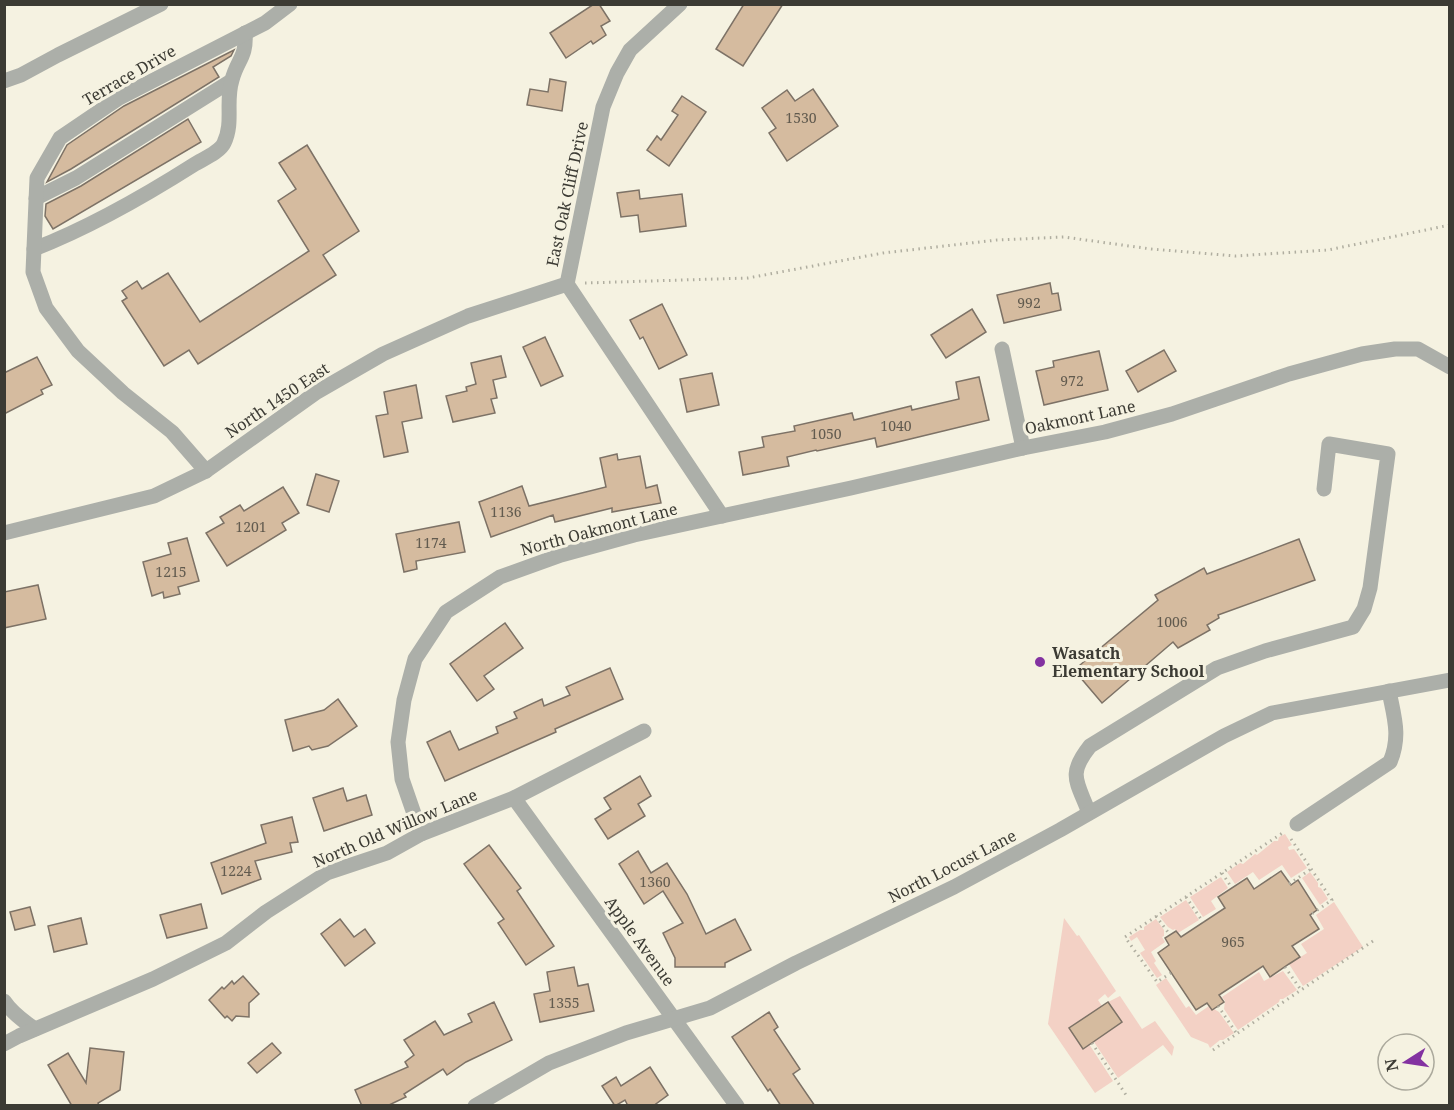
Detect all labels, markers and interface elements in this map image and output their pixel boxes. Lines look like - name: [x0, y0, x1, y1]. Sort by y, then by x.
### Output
- street label: Terrace Drive: [78, 39, 180, 111]
- house number: 1530: [785, 108, 817, 127]
- street label: East Oak Cliff Drive: [541, 119, 593, 269]
- house number: 992: [1017, 293, 1041, 312]
- street label: North 1450 East: [221, 357, 333, 443]
- house number: 972: [1060, 371, 1084, 390]
- street label: Oakmont Lane: [1023, 395, 1137, 439]
- house number: 1040: [880, 416, 912, 435]
- house number: 1050: [810, 424, 842, 443]
- street label: North Oakmont Lane: [518, 497, 680, 561]
- house number: 1136: [490, 502, 522, 521]
- house number: 1201: [235, 517, 267, 536]
- house number: 1174: [415, 533, 447, 552]
- house number: 1215: [155, 562, 187, 581]
- house number: 1006: [1156, 612, 1188, 631]
- place label: Wasatch Elementary School: [1052, 642, 1205, 682]
- marker: Wasatch Elementary School: [1033, 655, 1047, 669]
- street label: North Old Willow Lane: [309, 783, 481, 873]
- street label: North Locust Lane: [884, 824, 1020, 908]
- house number: 1224: [220, 861, 252, 880]
- house number: 1360: [639, 872, 671, 891]
- street label: Apple Avenue: [600, 892, 680, 990]
- house number: 965: [1221, 932, 1245, 951]
- house number: 1355: [548, 993, 580, 1012]
- north arrow: [1376, 1032, 1436, 1092]
- text: N: [1379, 1056, 1403, 1074]

